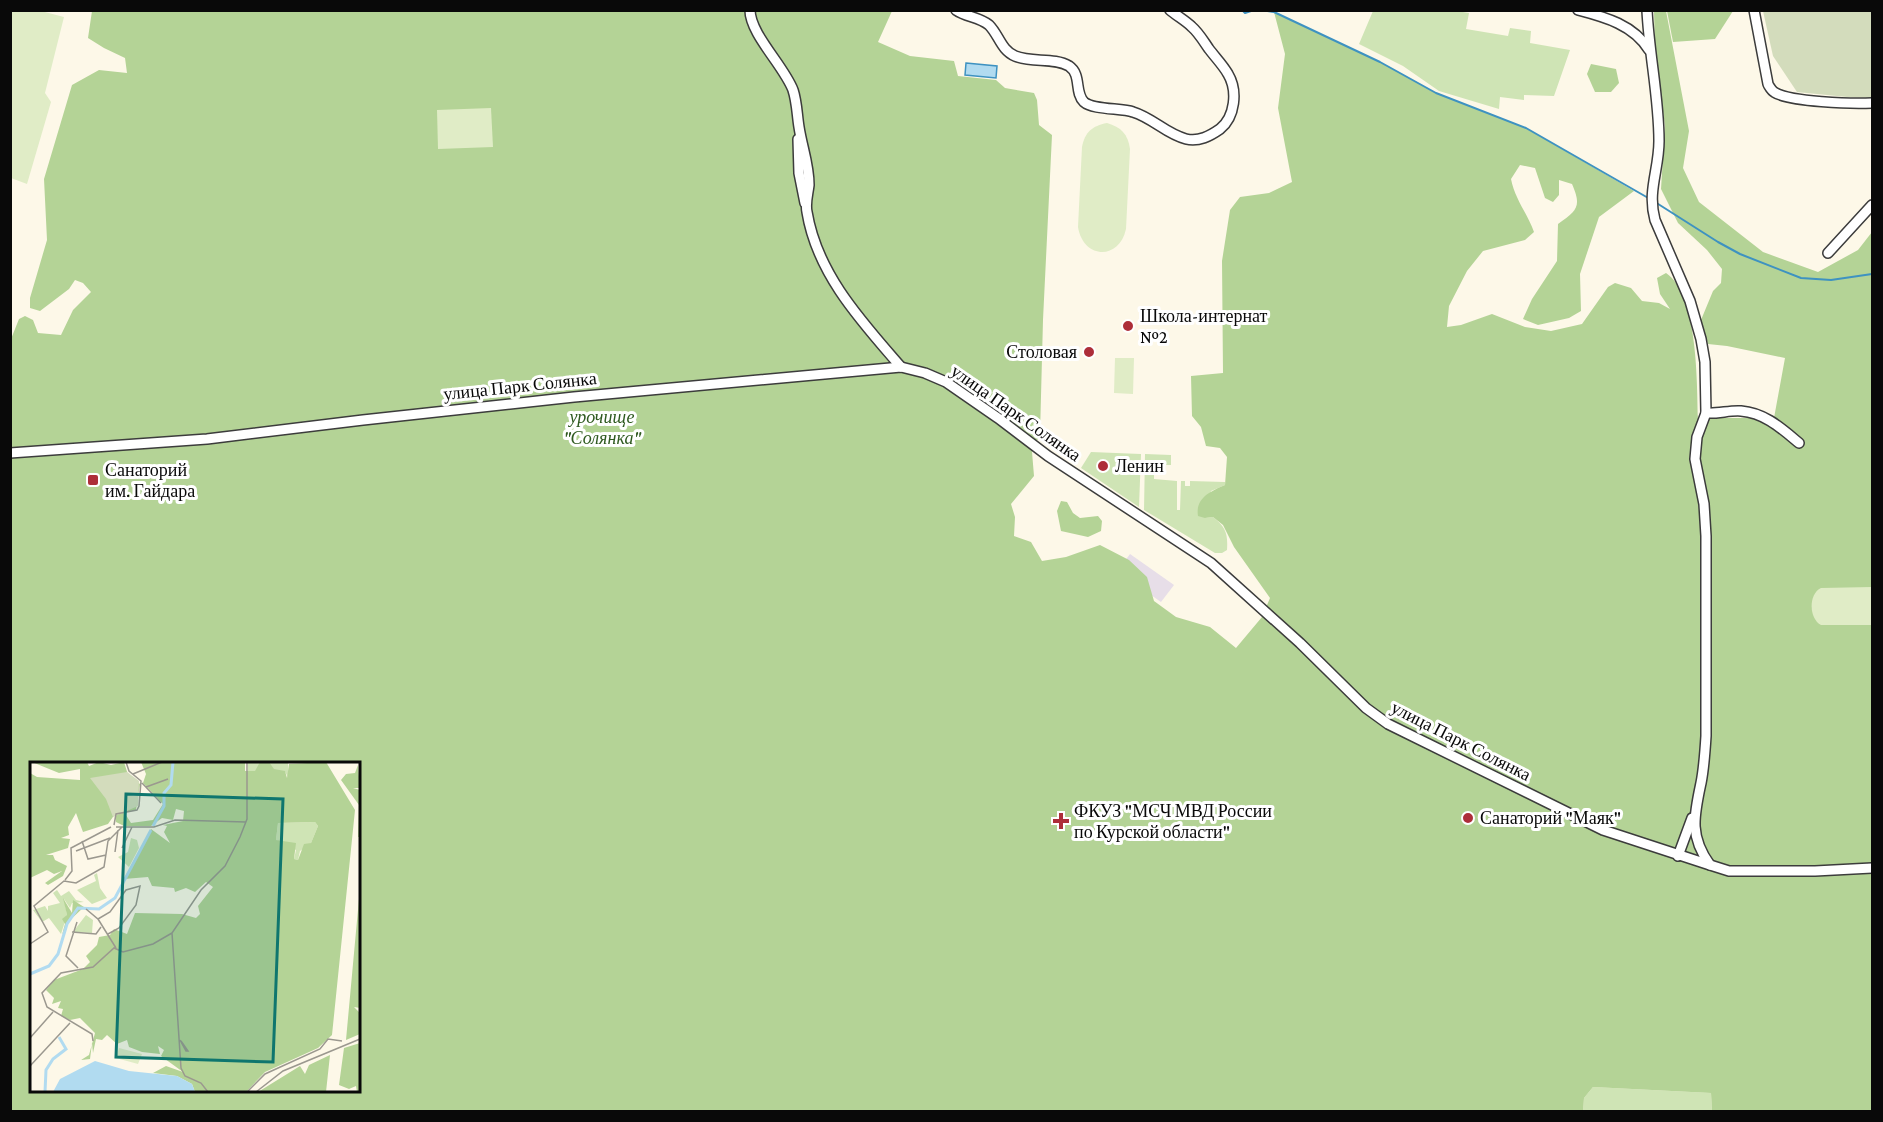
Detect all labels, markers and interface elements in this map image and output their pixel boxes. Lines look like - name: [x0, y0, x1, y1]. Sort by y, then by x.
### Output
- place label: Школа-интернат №2: [1140, 306, 1268, 347]
- marker: Школа-интернат №2: [1121, 319, 1135, 333]
- place label: Столовая: [1006, 342, 1077, 362]
- marker: Столовая: [1082, 345, 1096, 359]
- street label: улица Парк Солянка: [947, 361, 1085, 465]
- street label: улица Парк Солянка: [442, 368, 598, 404]
- park label: урочище "Солянка": [563, 407, 641, 448]
- place label: Ленин: [1115, 456, 1164, 476]
- marker: Ленин: [1096, 459, 1110, 473]
- place label: Санаторий им. Гайдара: [105, 460, 195, 501]
- marker: Санаторий им. Гайдара: [86, 473, 100, 487]
- street label: улица Парк Солянка: [1388, 697, 1534, 785]
- inset map: [30, 762, 360, 1092]
- place label: ФКУЗ "МСЧ МВД России по Курской области": [1074, 801, 1272, 842]
- place label: Санаторий "Маяк": [1480, 808, 1621, 828]
- marker: Санаторий "Маяк": [1461, 811, 1475, 825]
- marker: ФКУЗ "МСЧ МВД России по Курской области": [1052, 812, 1070, 830]

